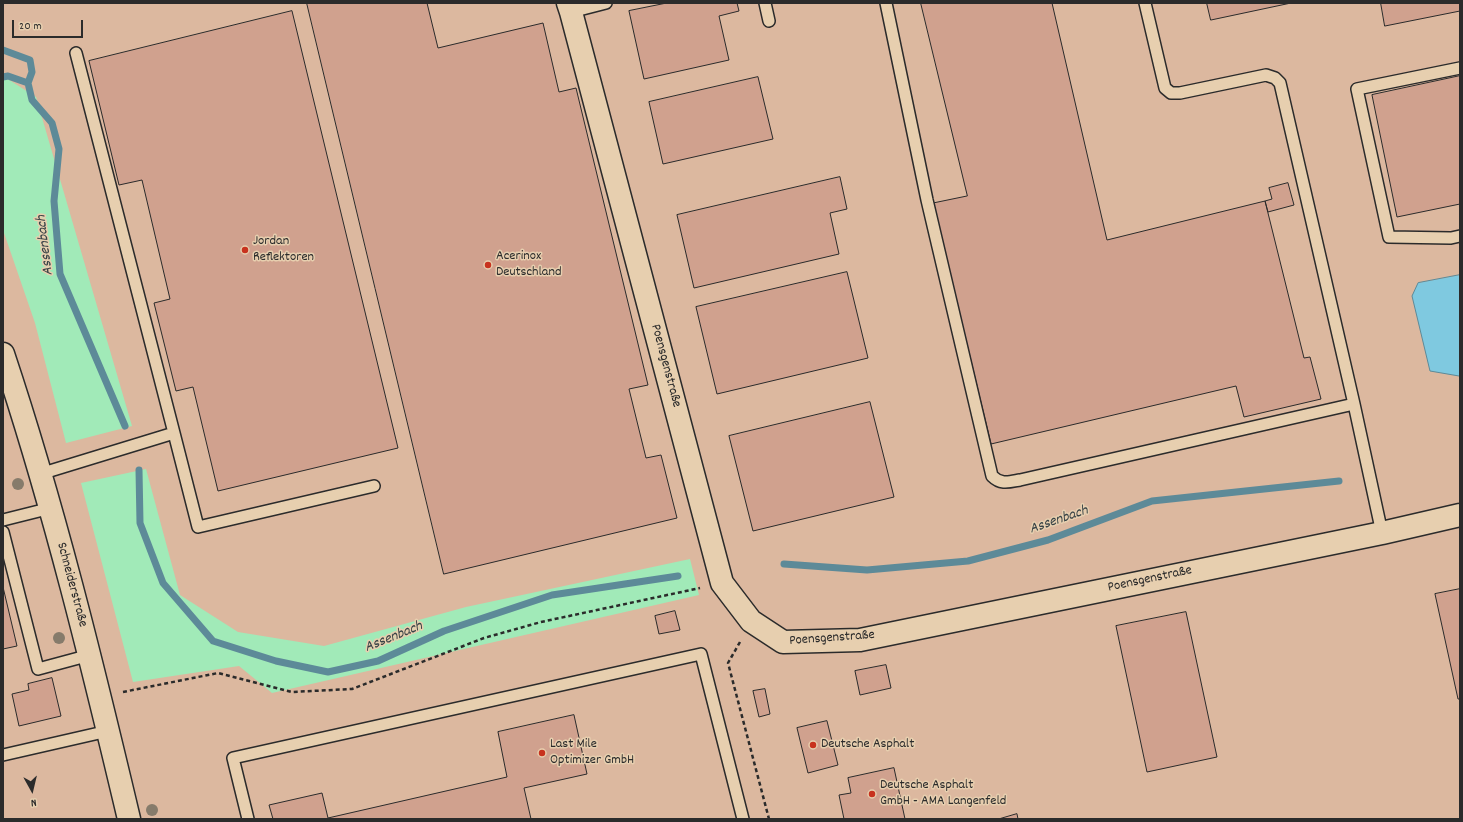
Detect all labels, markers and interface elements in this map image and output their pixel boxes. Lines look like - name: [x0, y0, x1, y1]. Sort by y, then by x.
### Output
- scale bar: [14, 12, 85, 38]
- text: 20 m: [19, 18, 42, 35]
- water label: Assenbach: [33, 214, 59, 276]
- place label: Jordan Reflektoren: [253, 234, 314, 266]
- marker: Jordan Reflektoren: [240, 245, 250, 255]
- place label: Acerinox Deutschland: [496, 249, 561, 282]
- marker: Acerinox Deutschland: [483, 260, 493, 270]
- street label: Poensgenstraße: [646, 323, 684, 409]
- water label: Assenbach: [1027, 503, 1091, 539]
- street label: Schneiderstraße: [52, 541, 90, 629]
- street label: Poensgenstraße: [1106, 563, 1194, 597]
- water label: Assenbach: [362, 618, 426, 658]
- street label: Poensgenstraße: [789, 628, 875, 650]
- place label: Last Mile Optimizer GmbH: [550, 737, 634, 770]
- place label: Deutsche Asphalt: [821, 737, 914, 753]
- marker: Deutsche Asphalt: [808, 740, 818, 750]
- marker: Last Mile Optimizer GmbH: [537, 748, 547, 758]
- north arrow: [12, 770, 52, 810]
- place label: Deutsche Asphalt GmbH - AMA Langenfeld: [880, 778, 1006, 810]
- marker: Deutsche Asphalt GmbH - AMA Langenfeld: [867, 789, 877, 799]
- text: N: [30, 794, 37, 810]

